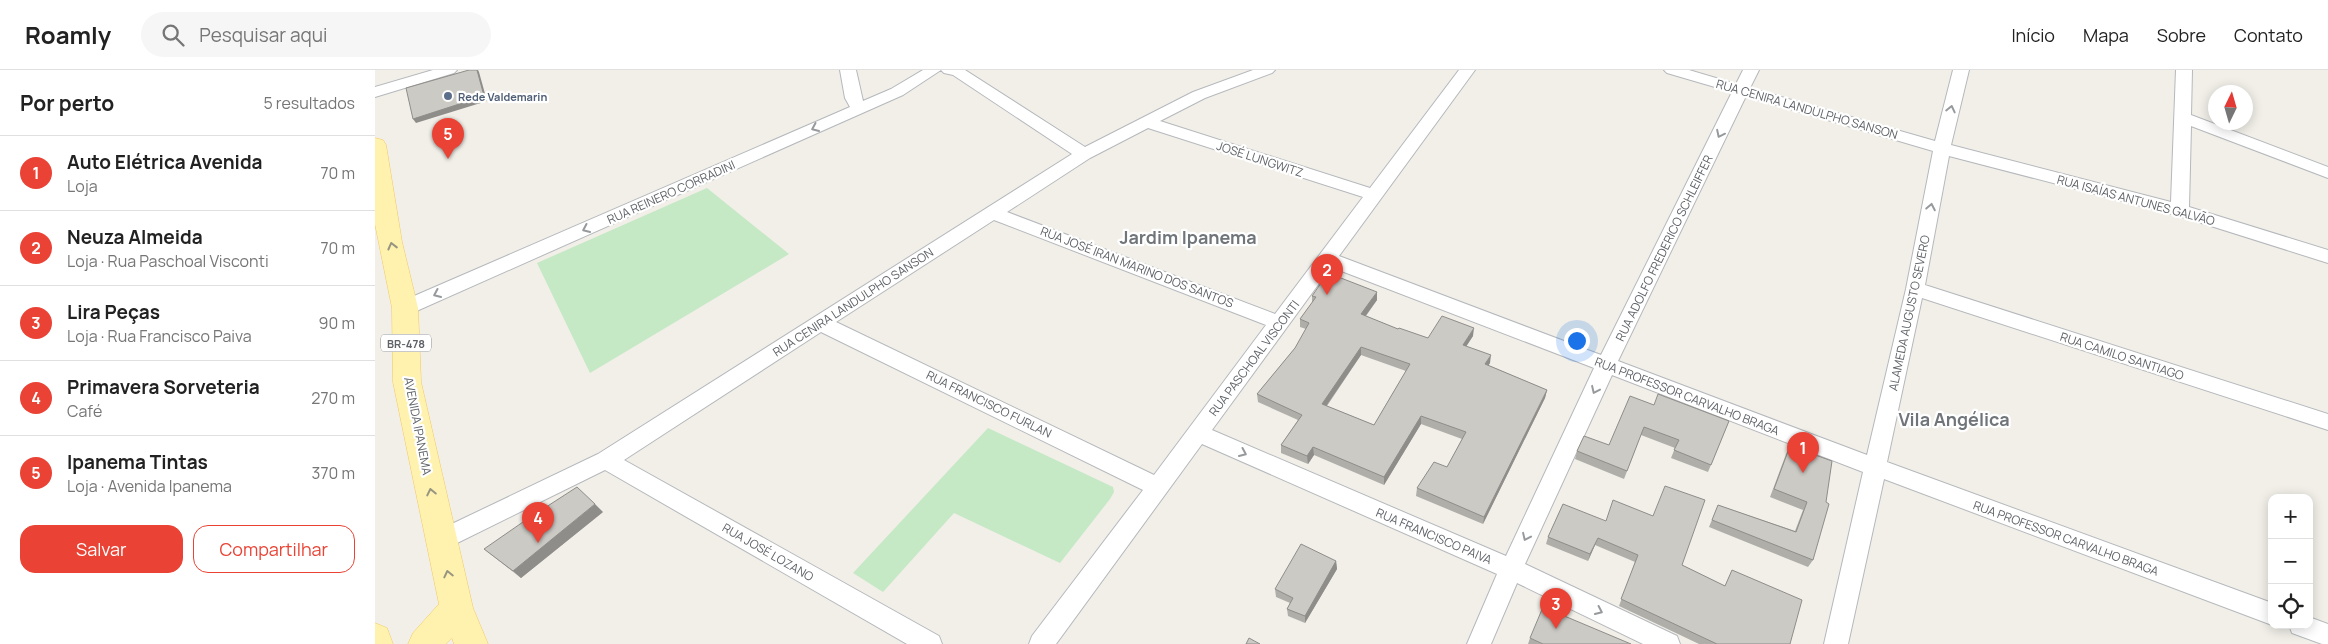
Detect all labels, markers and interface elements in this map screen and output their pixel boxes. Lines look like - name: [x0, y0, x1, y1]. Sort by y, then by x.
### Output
- search box: [141, 12, 491, 57]
- text: Roamly: [25, 18, 111, 51]
- icon: search: [159, 21, 187, 49]
- text: Pesquisar aqui: [199, 22, 327, 48]
- text: Início: [2011, 23, 2055, 47]
- text: Mapa: [2083, 23, 2129, 47]
- text: Sobre: [2157, 23, 2206, 47]
- text: Contato: [2234, 23, 2303, 47]
- street label: RUA CENIRA LANDULPHO SANSON: [1714, 75, 1900, 143]
- north arrow: [2208, 85, 2253, 130]
- text: Por perto: [20, 89, 114, 117]
- place label: Rede Valdemarin: [458, 89, 547, 104]
- marker: Rede Valdemarin: [442, 90, 454, 102]
- text: 5 resultados: [263, 92, 355, 114]
- one-way arrow: [1945, 104, 1956, 113]
- pin: 5: [432, 118, 464, 159]
- one-way arrow: [811, 122, 820, 133]
- one-way arrow: [1716, 129, 1727, 138]
- street label: JOSÉ LUNGWITZ: [1214, 137, 1306, 181]
- text: Auto Elétrica Avenida: [67, 149, 263, 175]
- street label: RUA ADOLFO FREDERICO SCHLEIFFER: [1611, 152, 1717, 344]
- street label: RUA REINERO CORRADINI: [604, 156, 738, 228]
- text: 1: [32, 162, 40, 184]
- text: 70 m: [320, 162, 355, 184]
- street label: RUA ISAÍAS ANTUNES GALVÃO: [2055, 171, 2217, 229]
- text: Loja: [67, 175, 98, 197]
- one-way arrow: [1925, 203, 1936, 212]
- one-way arrow: [582, 222, 591, 233]
- street label: RUA JOSÉ IRAN MARINO DOS SANTOS: [1038, 222, 1236, 312]
- text: Neuza Almeida: [67, 224, 203, 250]
- district label: Jardim Ipanema: [1119, 225, 1257, 249]
- street label: ALAMEDA AUGUSTO SEVERO: [1884, 233, 1934, 392]
- text: 2: [31, 237, 41, 259]
- text: 70 m: [320, 237, 355, 259]
- one-way arrow: [387, 242, 398, 251]
- street label: RUA CENIRA LANDULPHO SANSON: [769, 244, 937, 360]
- text: Loja · Rua Paschoal Visconti: [67, 250, 269, 272]
- pin: 2: [1311, 254, 1343, 295]
- one-way arrow: [433, 287, 442, 298]
- street label: RUA PASCHOAL VISCONTI: [1205, 297, 1303, 419]
- text: Lira Peças: [67, 299, 160, 325]
- text: 3: [31, 312, 41, 334]
- text: 90 m: [319, 312, 355, 334]
- text: Loja · Rua Francisco Paiva: [67, 325, 252, 347]
- your location: [1564, 328, 1590, 354]
- street label: RUA CAMILO SANTIAGO: [2058, 328, 2186, 384]
- road number: BR-478: [381, 334, 431, 352]
- street label: RUA PROFESSOR CARVALHO BRAGA: [1592, 353, 1782, 439]
- street label: RUA FRANCISCO FURLAN: [923, 366, 1055, 442]
- text: Primavera Sorveteria: [67, 374, 260, 400]
- street label: AVENIDA IPANEMA: [400, 376, 436, 477]
- one-way arrow: [1591, 385, 1601, 394]
- text: 4: [31, 387, 41, 409]
- text: 270 m: [311, 387, 355, 409]
- text: Café: [67, 400, 102, 422]
- district label: Vila Angélica: [1898, 407, 2010, 431]
- pin: 1: [1787, 432, 1819, 473]
- one-way arrow: [1238, 446, 1247, 457]
- text: Ipanema Tintas: [67, 449, 208, 475]
- text: 5: [31, 462, 41, 484]
- text: 370 m: [312, 462, 355, 484]
- text: Loja · Avenida Ipanema: [67, 475, 232, 497]
- one-way arrow: [426, 488, 436, 497]
- map controls: [2268, 494, 2313, 629]
- button: +: [2268, 494, 2313, 539]
- street label: RUA PROFESSOR CARVALHO BRAGA: [1971, 496, 2162, 580]
- pin: 4: [522, 502, 554, 543]
- street label: RUA FRANCISCO PAIVA: [1373, 504, 1495, 568]
- street label: RUA JOSÉ LOZANO: [719, 519, 817, 585]
- button: Salvar: [20, 525, 183, 573]
- button: Compartilhar: [193, 525, 355, 573]
- one-way arrow: [1522, 532, 1532, 541]
- button: −: [2268, 539, 2313, 584]
- one-way arrow: [443, 570, 454, 579]
- button: locate: [2268, 584, 2313, 629]
- pin: 3: [1540, 588, 1572, 629]
- one-way arrow: [1594, 605, 1603, 615]

